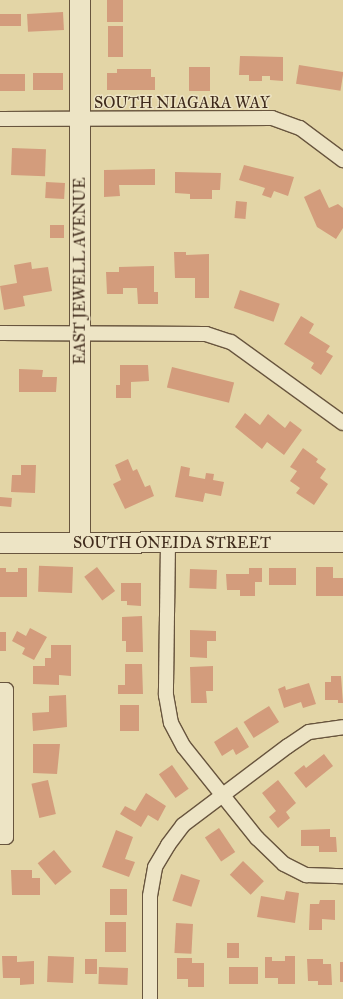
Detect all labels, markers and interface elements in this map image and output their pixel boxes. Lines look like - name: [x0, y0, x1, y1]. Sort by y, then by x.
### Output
- street label: SOUTH NIAGARA WAY: [94, 93, 270, 113]
- street label: EAST JEWELL AVENUE: [70, 177, 90, 365]
- street label: SOUTH ONEIDA STREET: [73, 533, 271, 553]

